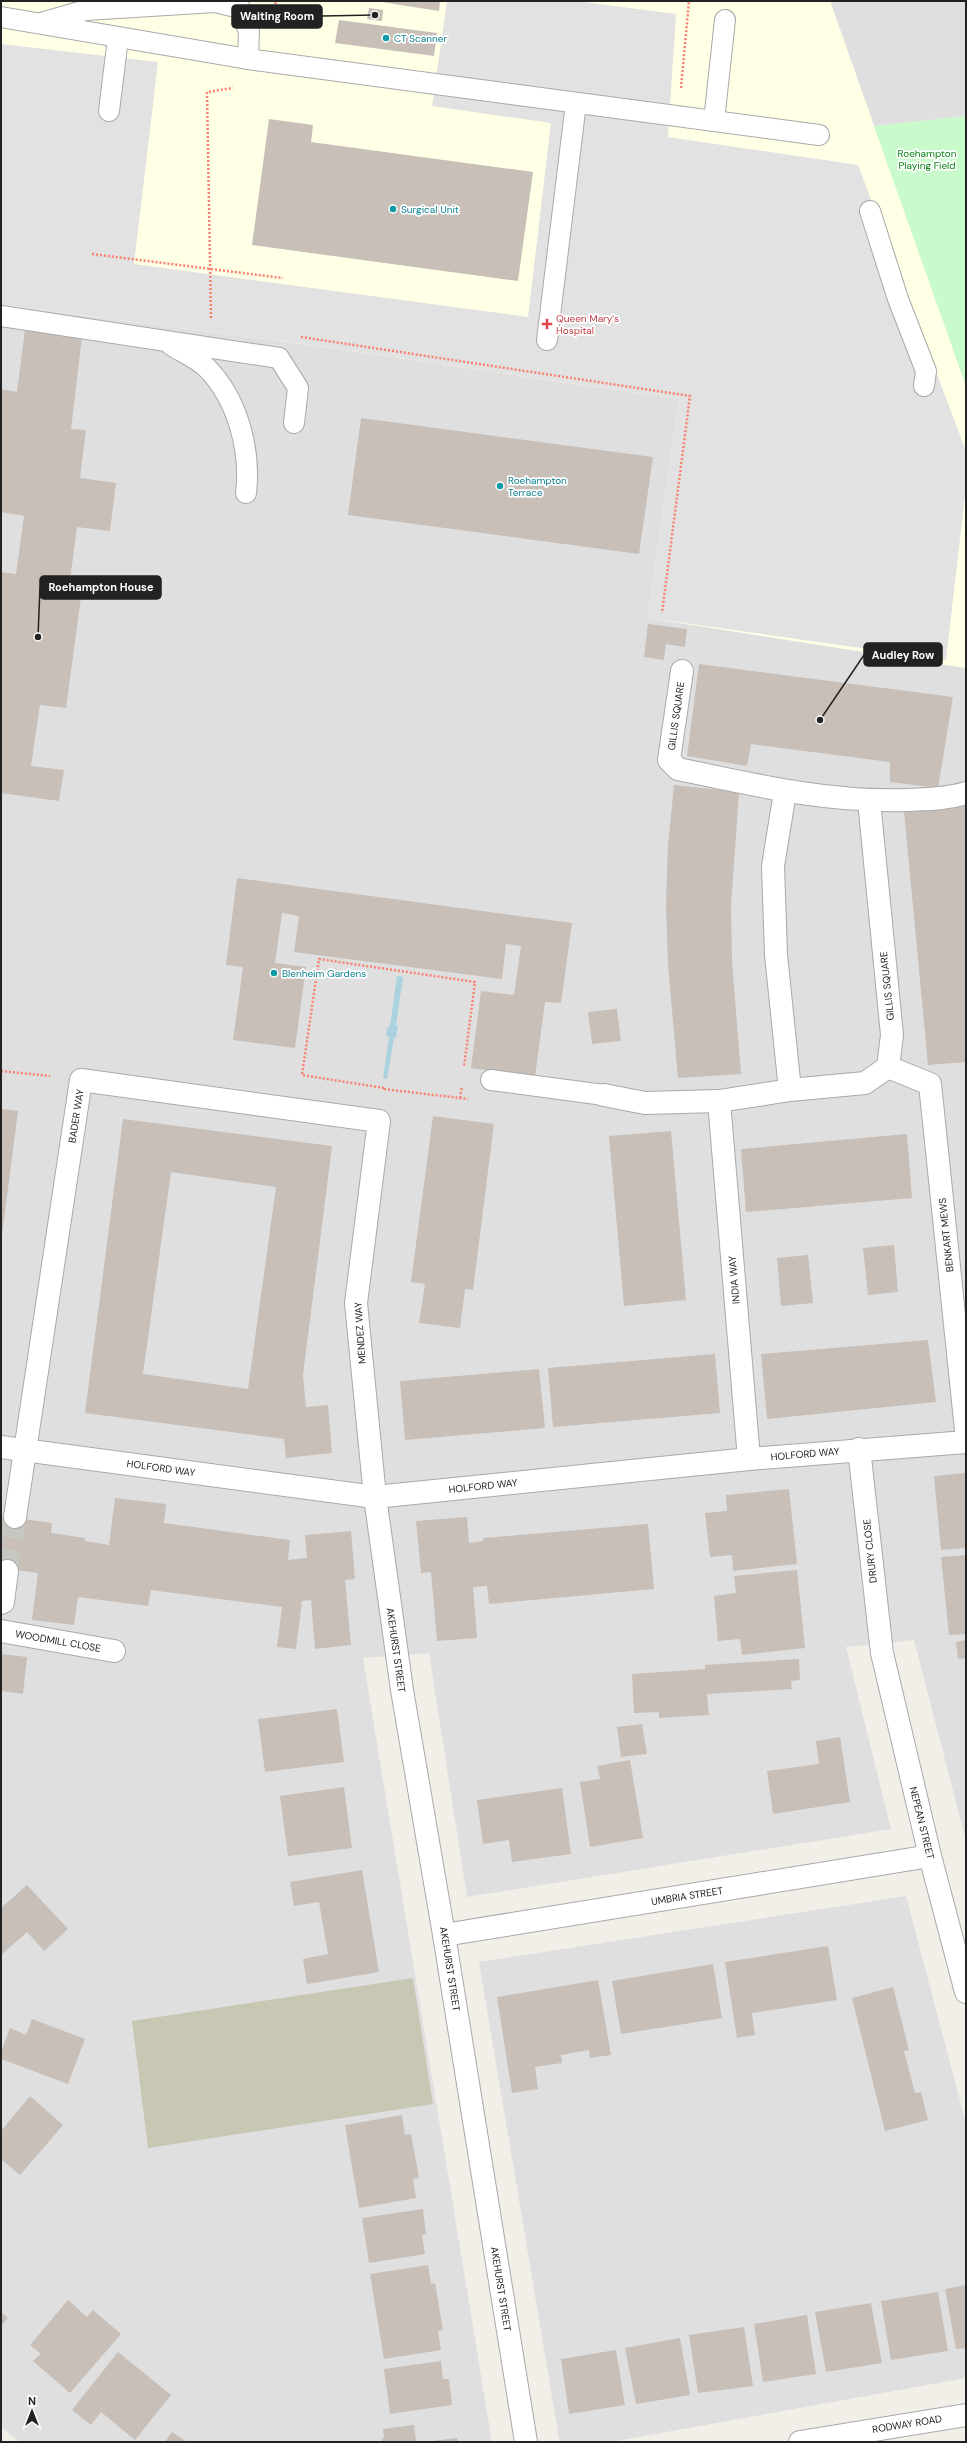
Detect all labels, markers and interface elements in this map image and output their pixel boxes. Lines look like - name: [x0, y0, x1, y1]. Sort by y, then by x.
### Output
- callout: Waiting Room: [232, 5, 322, 28]
- text: Waiting Room: [240, 9, 314, 23]
- place label: CT Scanner: [394, 32, 447, 45]
- marker: CT Scanner: [381, 33, 391, 43]
- park label: Roehampton Playing Field: [898, 147, 957, 172]
- place label: Surgical Unit: [401, 203, 459, 216]
- marker: Surgical Unit: [388, 204, 398, 214]
- place label: Queen Mary's Hospital: [556, 312, 619, 337]
- marker: Queen Mary's Hospital: [541, 318, 553, 330]
- place label: Roehampton Terrace: [508, 474, 567, 499]
- marker: Roehampton Terrace: [495, 481, 505, 491]
- callout: Roehampton House: [40, 576, 161, 599]
- text: Roehampton House: [48, 580, 154, 594]
- callout: Audley Row: [864, 643, 942, 666]
- text: Audley Row: [872, 648, 934, 662]
- street label: GILLIS SQUARE: [665, 680, 687, 751]
- street label: GILLIS SQUARE: [877, 951, 897, 1021]
- place label: Blenheim Gardens: [282, 967, 366, 980]
- marker: Blenheim Gardens: [269, 968, 279, 978]
- street label: BADER WAY: [65, 1088, 87, 1144]
- street label: BENKART MEWS: [936, 1197, 956, 1273]
- street label: INDIA WAY: [725, 1255, 743, 1305]
- street label: MENDEZ WAY: [351, 1301, 369, 1365]
- street label: HOLFORD WAY: [770, 1444, 840, 1463]
- street label: HOLFORD WAY: [126, 1457, 196, 1479]
- street label: HOLFORD WAY: [448, 1476, 518, 1496]
- street label: DRURY CLOSE: [860, 1518, 880, 1584]
- street label: AKEHURST STREET: [384, 1607, 408, 1694]
- street label: WOODMILL CLOSE: [14, 1627, 102, 1655]
- street label: NEPEAN STREET: [907, 1785, 937, 1861]
- street label: UMBRIA STREET: [650, 1884, 724, 1908]
- street label: AKEHURST STREET: [437, 1926, 463, 2013]
- street label: AKEHURST STREET: [488, 2246, 514, 2333]
- north arrow: [12, 2391, 52, 2431]
- text: N: [28, 2394, 36, 2408]
- street label: RODWAY ROAD: [871, 2412, 943, 2436]

